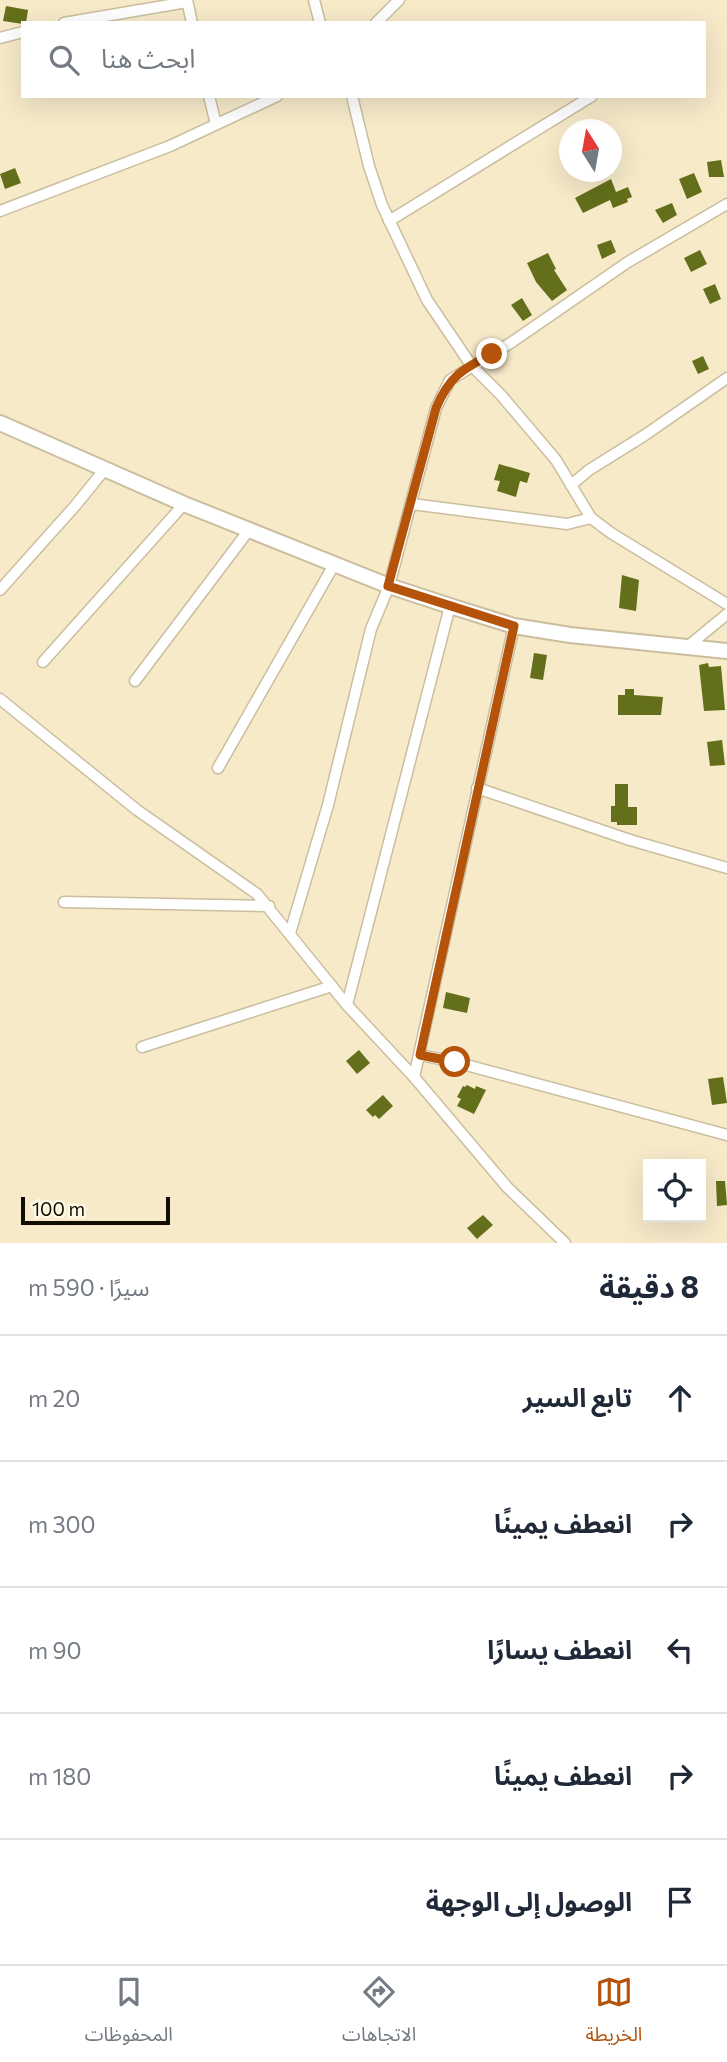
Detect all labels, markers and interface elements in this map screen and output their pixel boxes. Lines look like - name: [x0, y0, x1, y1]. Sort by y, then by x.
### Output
- search box: [21, 21, 706, 98]
- icon: search: [45, 41, 83, 79]
- text: ابحث هنا: [101, 42, 196, 73]
- north arrow: [559, 119, 622, 182]
- route end: [476, 338, 507, 369]
- route start: [439, 1046, 470, 1077]
- map controls: [643, 1159, 706, 1222]
- button: locate: [643, 1159, 706, 1222]
- scale bar: [21, 1194, 170, 1226]
- text: 100 m: [32, 1197, 85, 1220]
- text: 8 دقيقة: [599, 1267, 699, 1304]
- text: سيرًا · 590 m: [28, 1273, 150, 1301]
- icon: ahead: [661, 1379, 699, 1417]
- text: تابع السير: [523, 1381, 632, 1412]
- text: 20 m: [28, 1384, 80, 1412]
- icon: right: [661, 1505, 699, 1543]
- text: انعطف يمينًا: [494, 1507, 632, 1538]
- text: 300 m: [28, 1510, 96, 1538]
- icon: left: [661, 1631, 699, 1669]
- text: انعطف يسارًا: [487, 1633, 632, 1664]
- text: 90 m: [28, 1636, 81, 1664]
- icon: right: [661, 1757, 699, 1795]
- text: انعطف يمينًا: [494, 1759, 632, 1790]
- text: 180 m: [28, 1762, 91, 1790]
- icon: arrive: [661, 1883, 699, 1921]
- text: الوصول إلى الوجهة: [426, 1885, 632, 1916]
- tab: المحفوظات: [85, 1973, 173, 2055]
- tab: الاتجاهات: [342, 1973, 416, 2055]
- tab: الخريطة: [585, 1973, 642, 2055]

